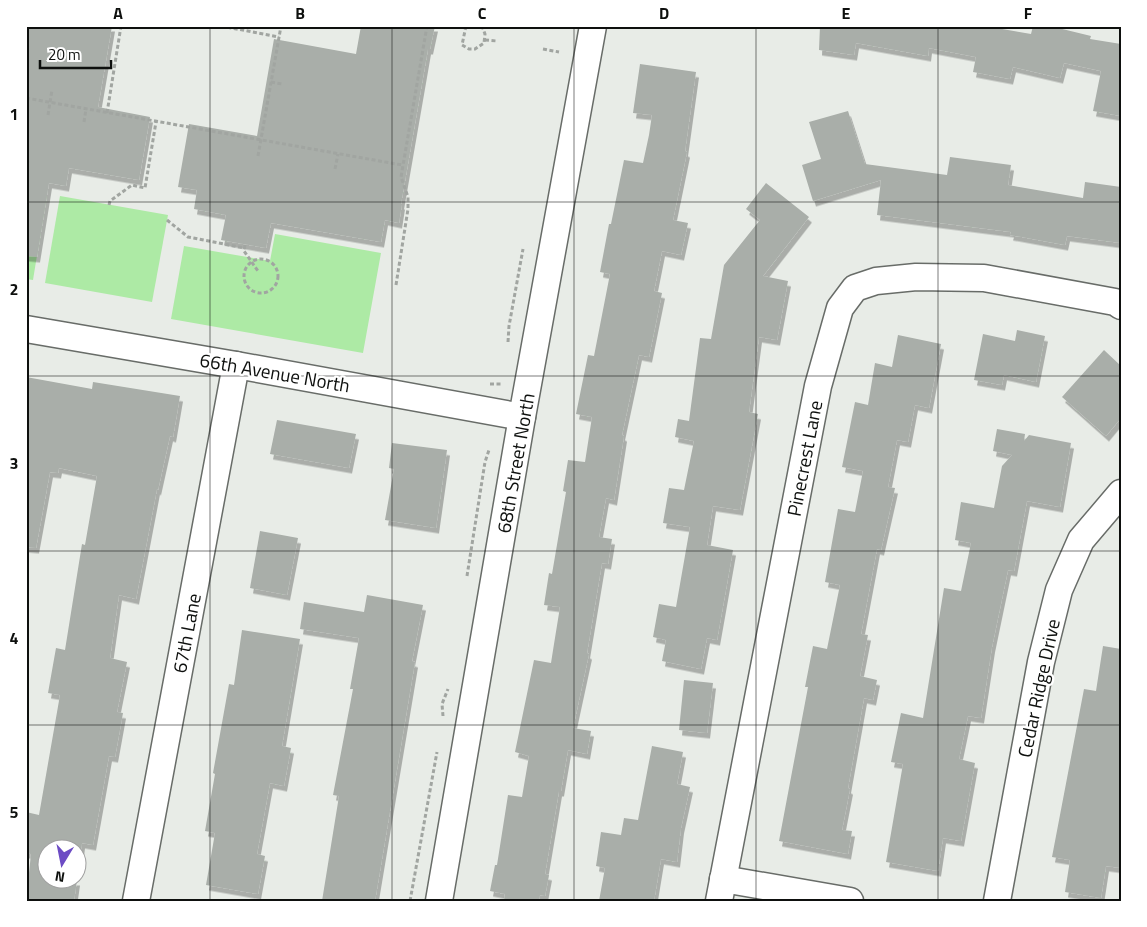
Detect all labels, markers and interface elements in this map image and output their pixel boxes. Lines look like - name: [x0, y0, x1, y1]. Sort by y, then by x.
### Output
- text: A: [113, 1, 123, 25]
- text: B: [295, 1, 305, 25]
- text: C: [478, 1, 487, 25]
- text: D: [659, 1, 669, 25]
- text: E: [842, 1, 851, 25]
- text: F: [1024, 1, 1033, 25]
- scale bar: [40, 38, 111, 70]
- text: 20 m: [48, 43, 81, 66]
- text: 1: [10, 102, 18, 126]
- text: 2: [10, 277, 18, 301]
- street label: 66th Avenue North: [198, 345, 352, 399]
- street label: 68th Street North: [488, 391, 542, 535]
- street label: Pinecrest Lane: [779, 398, 829, 518]
- text: 3: [10, 451, 18, 475]
- street label: 67th Lane: [164, 591, 208, 675]
- street label: Cedar Ridge Drive: [1009, 616, 1067, 760]
- text: 4: [10, 626, 19, 650]
- text: 5: [10, 800, 19, 824]
- north arrow: [38, 840, 88, 890]
- text: N: [53, 866, 66, 888]

